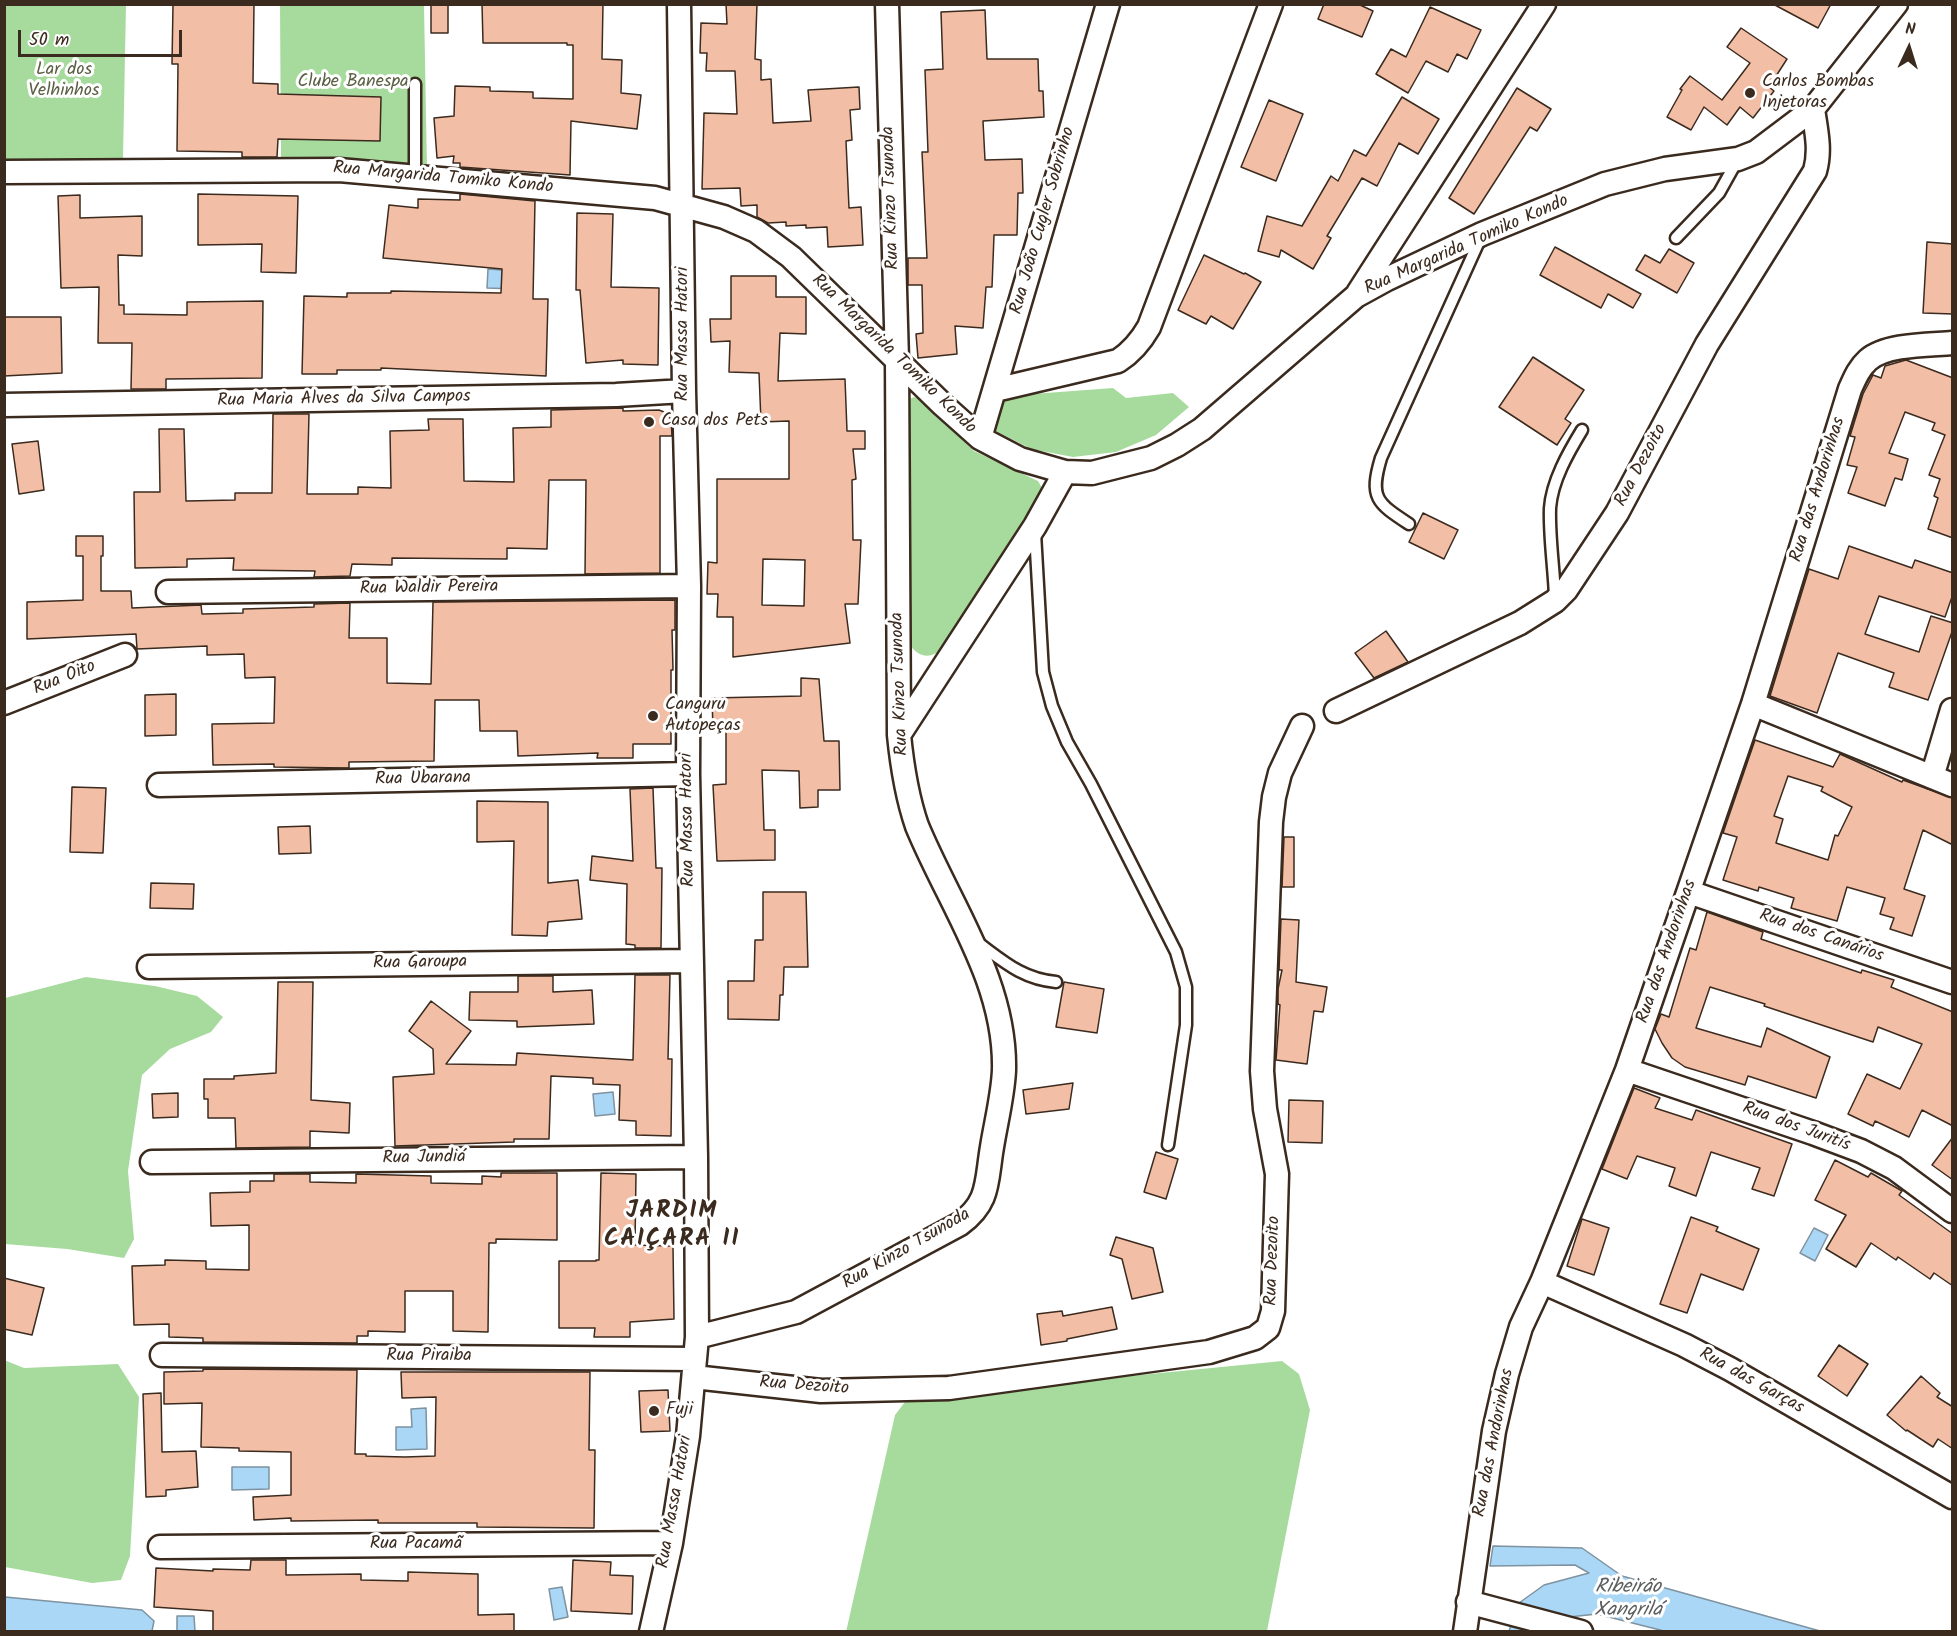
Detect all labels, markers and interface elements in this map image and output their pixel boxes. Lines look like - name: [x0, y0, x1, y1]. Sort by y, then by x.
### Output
- text: N: [1904, 17, 1916, 42]
- scale bar: [21, 18, 184, 56]
- north arrow: [1879, 18, 1939, 78]
- text: 50 m: [29, 26, 69, 55]
- park label: Lar dos Velhinhos: [28, 60, 100, 103]
- park label: Clube Banespa: [298, 72, 408, 94]
- place label: Carlos Bombas Injetoras: [1762, 72, 1874, 115]
- marker: Carlos Bombas Injetoras: [1743, 86, 1757, 100]
- street label: Rua João Cugler Sobrinho: [1007, 125, 1081, 317]
- street label: Rua Kinzo Tsunoda: [879, 126, 905, 270]
- street label: Rua Margarida Tomiko Kondo: [332, 159, 554, 199]
- street label: Rua Margarida Tomiko Kondo: [1362, 191, 1572, 301]
- street label: Rua Massa Hatori: [673, 267, 695, 401]
- street label: Rua Margarida Tomiko Kondo: [806, 270, 980, 440]
- street label: Rua Maria Alves da Silva Campos: [217, 387, 471, 413]
- place label: Casa dos Pets: [661, 411, 768, 433]
- marker: Casa dos Pets: [642, 415, 656, 429]
- street label: Rua das Andorinhas: [1787, 415, 1851, 565]
- street label: Rua Dezoito: [1611, 421, 1673, 511]
- street label: Rua Waldir Pereira: [359, 577, 499, 601]
- street label: Rua Kinzo Tsunoda: [888, 612, 914, 756]
- street label: Rua Oito: [31, 657, 99, 701]
- place label: Canguru Autopeças: [665, 695, 741, 738]
- marker: Canguru Autopeças: [646, 709, 660, 723]
- street label: Rua Massa Hatori: [677, 753, 701, 887]
- street label: Rua Ubarana: [375, 768, 471, 792]
- street label: Rua das Andorinhas: [1633, 877, 1703, 1027]
- street label: Rua dos Canários: [1756, 906, 1886, 968]
- street label: Rua Garoupa: [373, 952, 467, 976]
- street label: Rua dos Juritís: [1739, 1099, 1853, 1157]
- street label: Rua Jundiá: [382, 1147, 466, 1171]
- district label: JARDIM CAIÇARA II: [604, 1199, 740, 1255]
- street label: Rua Kinzo Tsunoda: [839, 1205, 975, 1295]
- street label: Rua Dezoito: [1262, 1216, 1286, 1306]
- street label: Rua das Garças: [1695, 1344, 1807, 1420]
- street label: Rua Piraiba: [386, 1346, 472, 1368]
- street label: Rua das Andorinhas: [1470, 1367, 1520, 1519]
- street label: Rua Dezoito: [758, 1373, 850, 1401]
- place label: Fuji: [666, 1400, 693, 1422]
- marker: Fuji: [647, 1404, 661, 1418]
- street label: Rua Massa Hatori: [654, 1434, 698, 1570]
- street label: Rua Pacamã: [370, 1534, 462, 1556]
- water label: Ribeirão Xangrilá: [1594, 1577, 1662, 1624]

